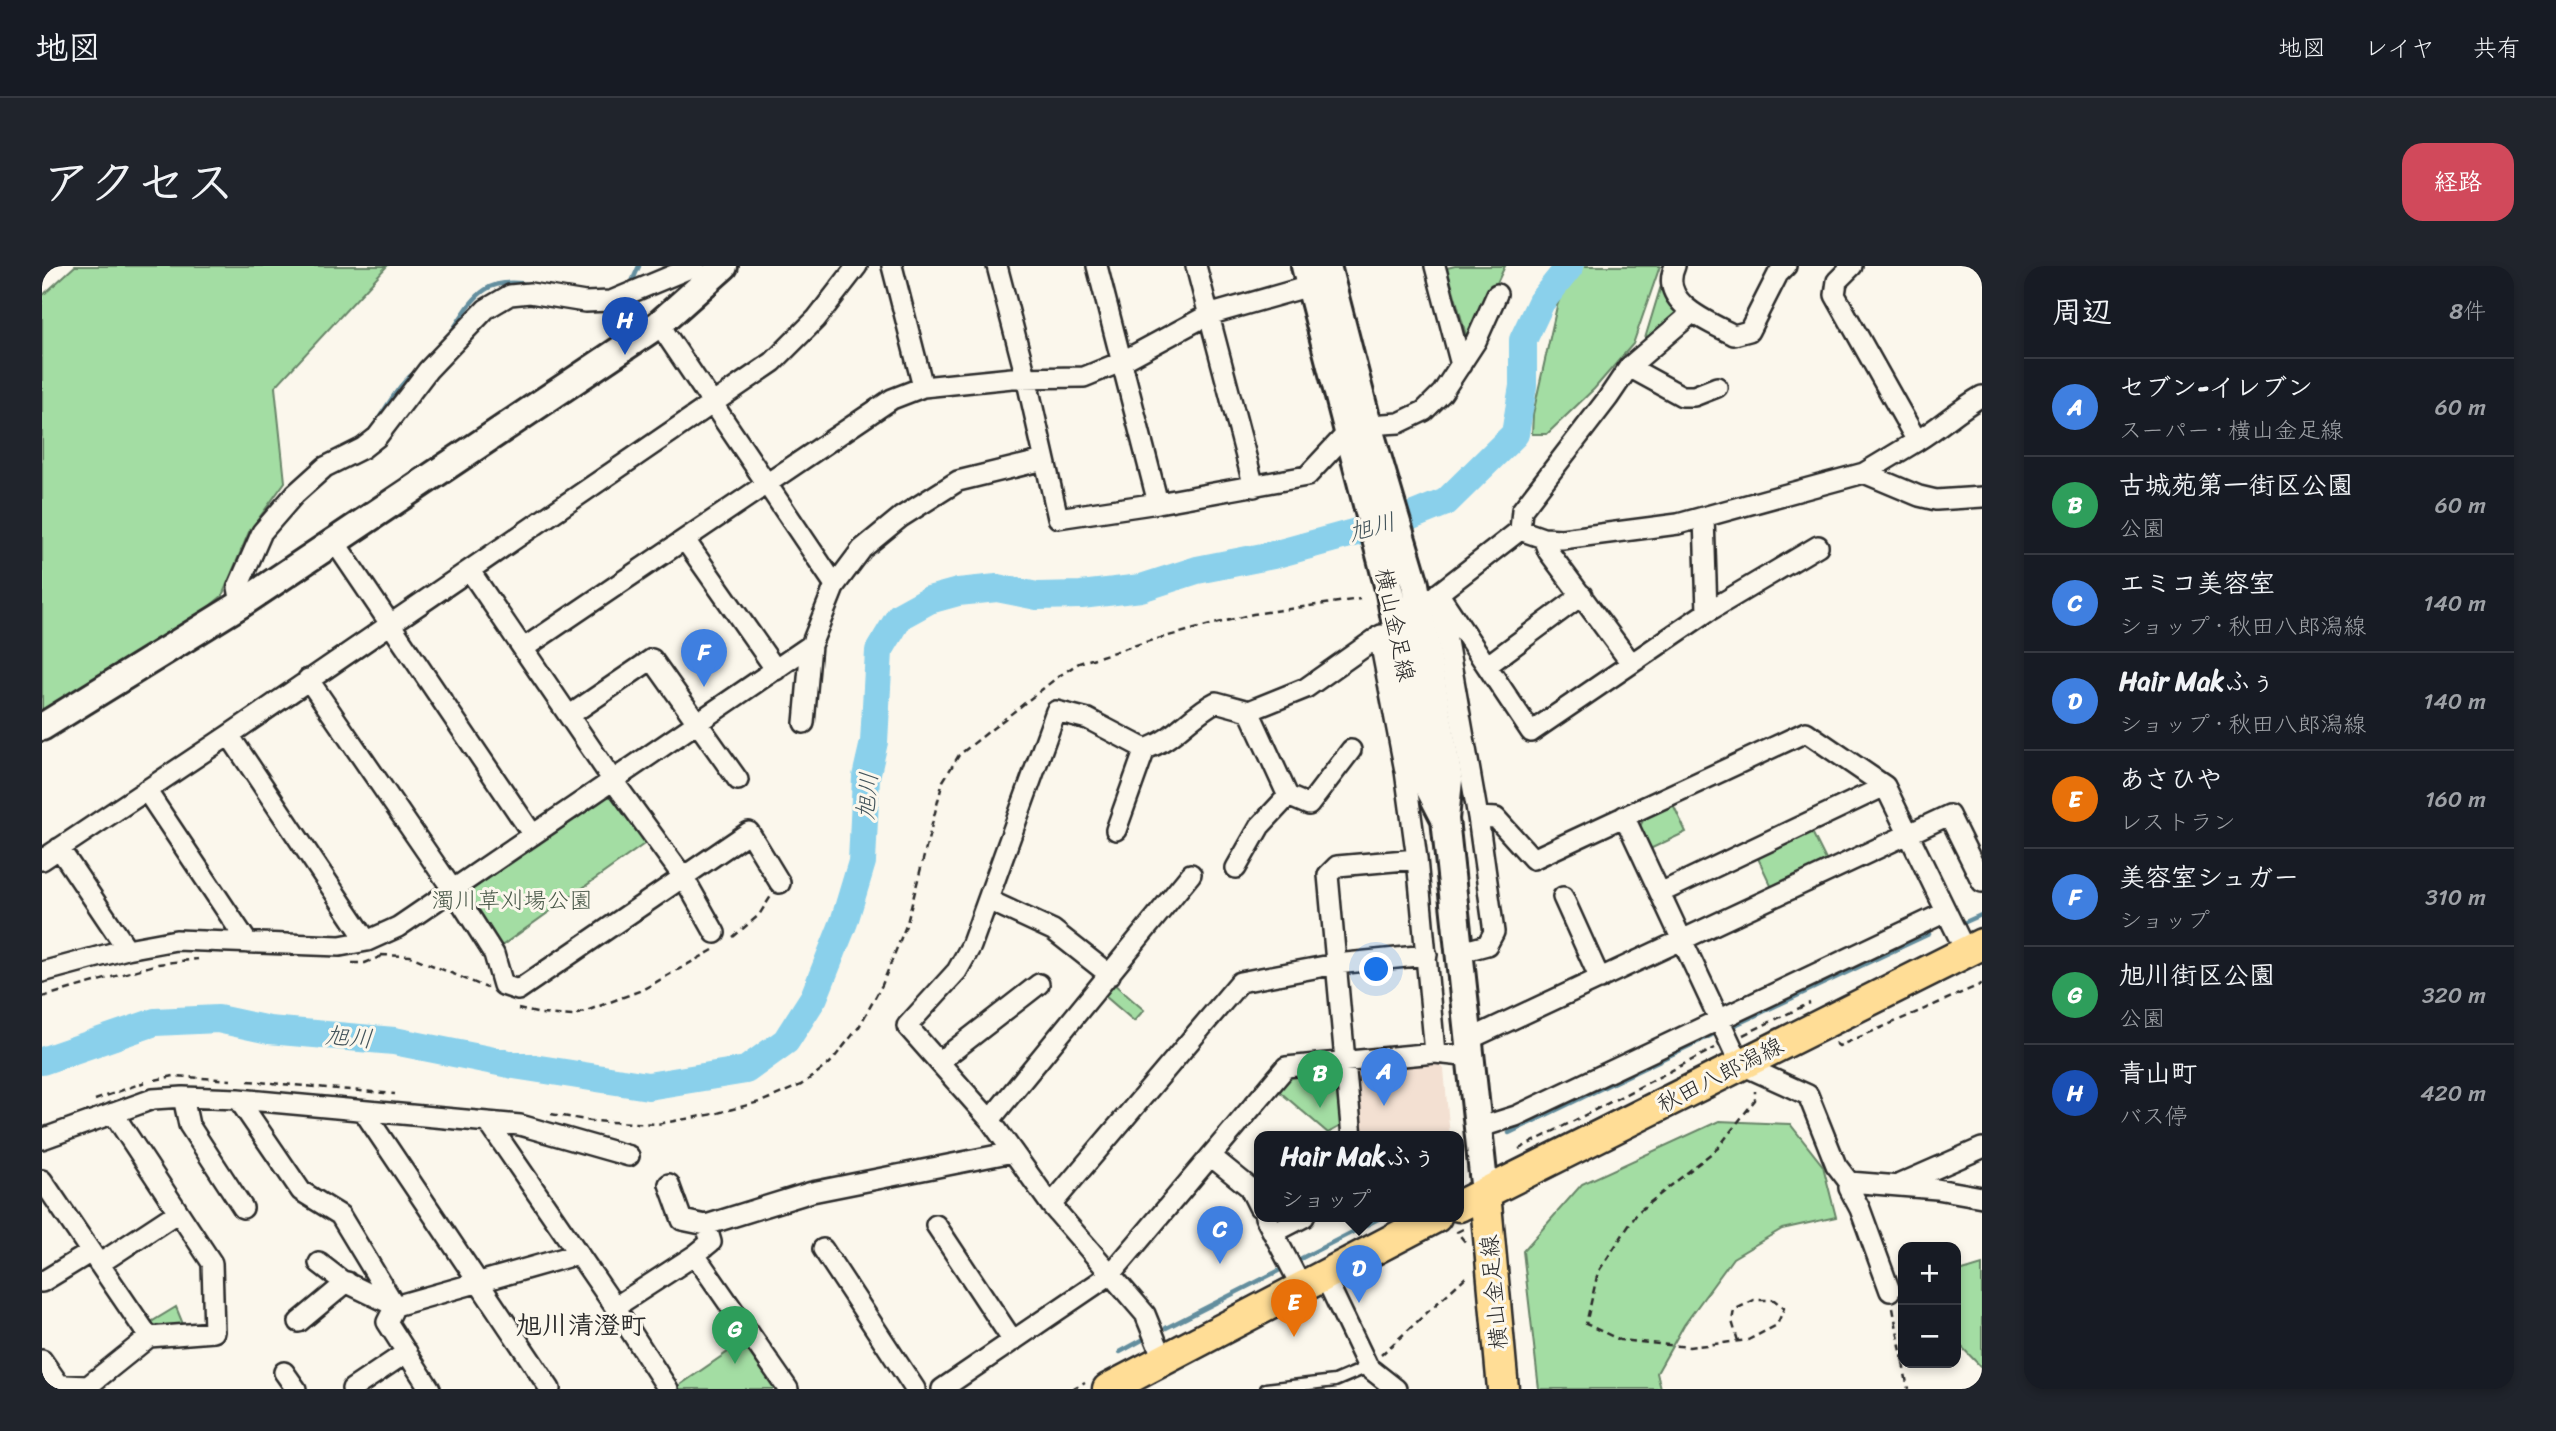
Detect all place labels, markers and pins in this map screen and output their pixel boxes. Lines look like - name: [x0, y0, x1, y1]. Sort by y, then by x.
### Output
- pin: H: [602, 297, 648, 355]
- pin: F: [681, 629, 727, 687]
- pin: A: [1361, 1048, 1407, 1106]
- pin: B: [1297, 1050, 1343, 1108]
- pin: C: [1197, 1206, 1243, 1264]
- pin: D: [1336, 1245, 1382, 1303]
- pin: E: [1271, 1279, 1317, 1337]
- pin: G: [712, 1306, 758, 1364]

